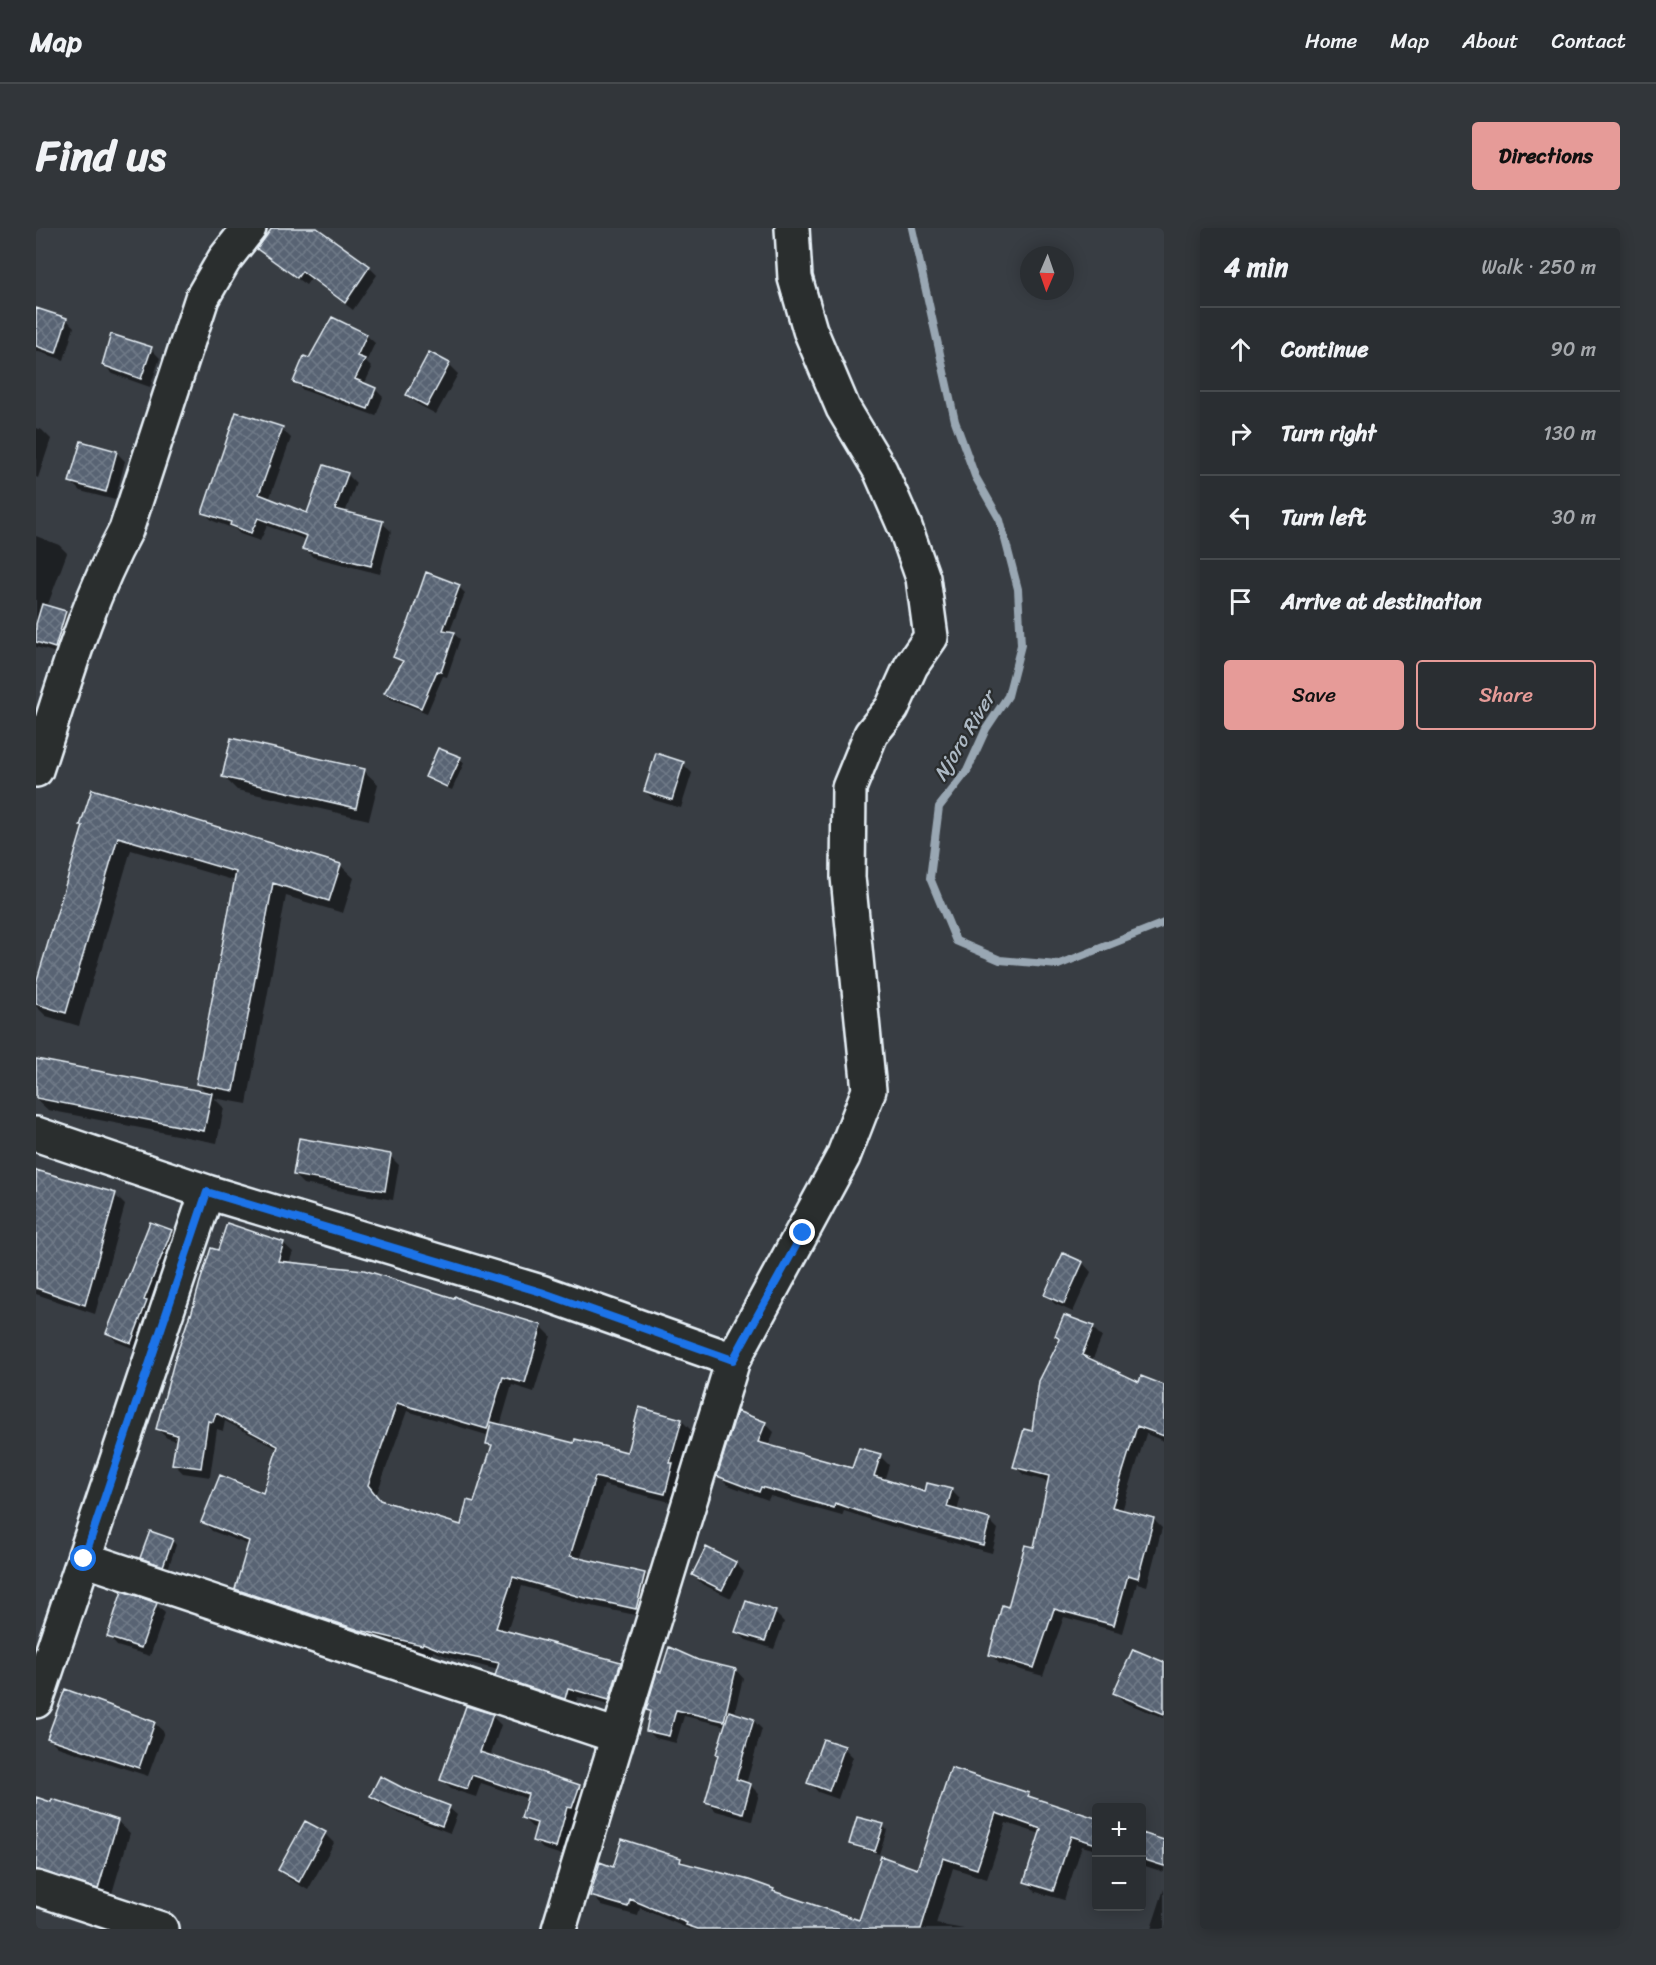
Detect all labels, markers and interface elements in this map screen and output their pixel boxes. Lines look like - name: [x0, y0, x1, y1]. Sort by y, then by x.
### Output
- text: Map: [30, 17, 82, 66]
- text: Home: [1305, 22, 1357, 60]
- text: Map: [1390, 22, 1429, 60]
- text: About: [1462, 22, 1519, 60]
- text: Contact: [1552, 22, 1626, 60]
- text: Find us: [36, 119, 166, 193]
- button: Directions: [1472, 122, 1620, 190]
- text: 4 min: [1224, 244, 1288, 290]
- north arrow: [1020, 246, 1074, 300]
- text: Walk · 250 m: [1482, 250, 1596, 285]
- text: Continue: [1281, 330, 1369, 369]
- text: 90 m: [1551, 332, 1596, 367]
- icon: ahead: [1224, 333, 1257, 366]
- text: Turn right: [1281, 414, 1376, 453]
- text: 130 m: [1543, 416, 1596, 451]
- icon: right: [1224, 417, 1257, 450]
- text: Turn left: [1281, 498, 1366, 537]
- text: 30 m: [1552, 500, 1596, 535]
- icon: left: [1224, 501, 1257, 534]
- text: Arrive at destination: [1281, 582, 1482, 621]
- icon: arrive: [1224, 585, 1257, 618]
- button: Save: [1224, 660, 1404, 730]
- button: Share: [1416, 660, 1596, 730]
- water label: Njoro River: [924, 681, 1007, 788]
- route end: [789, 1219, 815, 1245]
- route start: [70, 1545, 96, 1571]
- map controls: [1092, 1803, 1146, 1911]
- button: +: [1092, 1803, 1146, 1857]
- button: −: [1092, 1857, 1146, 1911]

